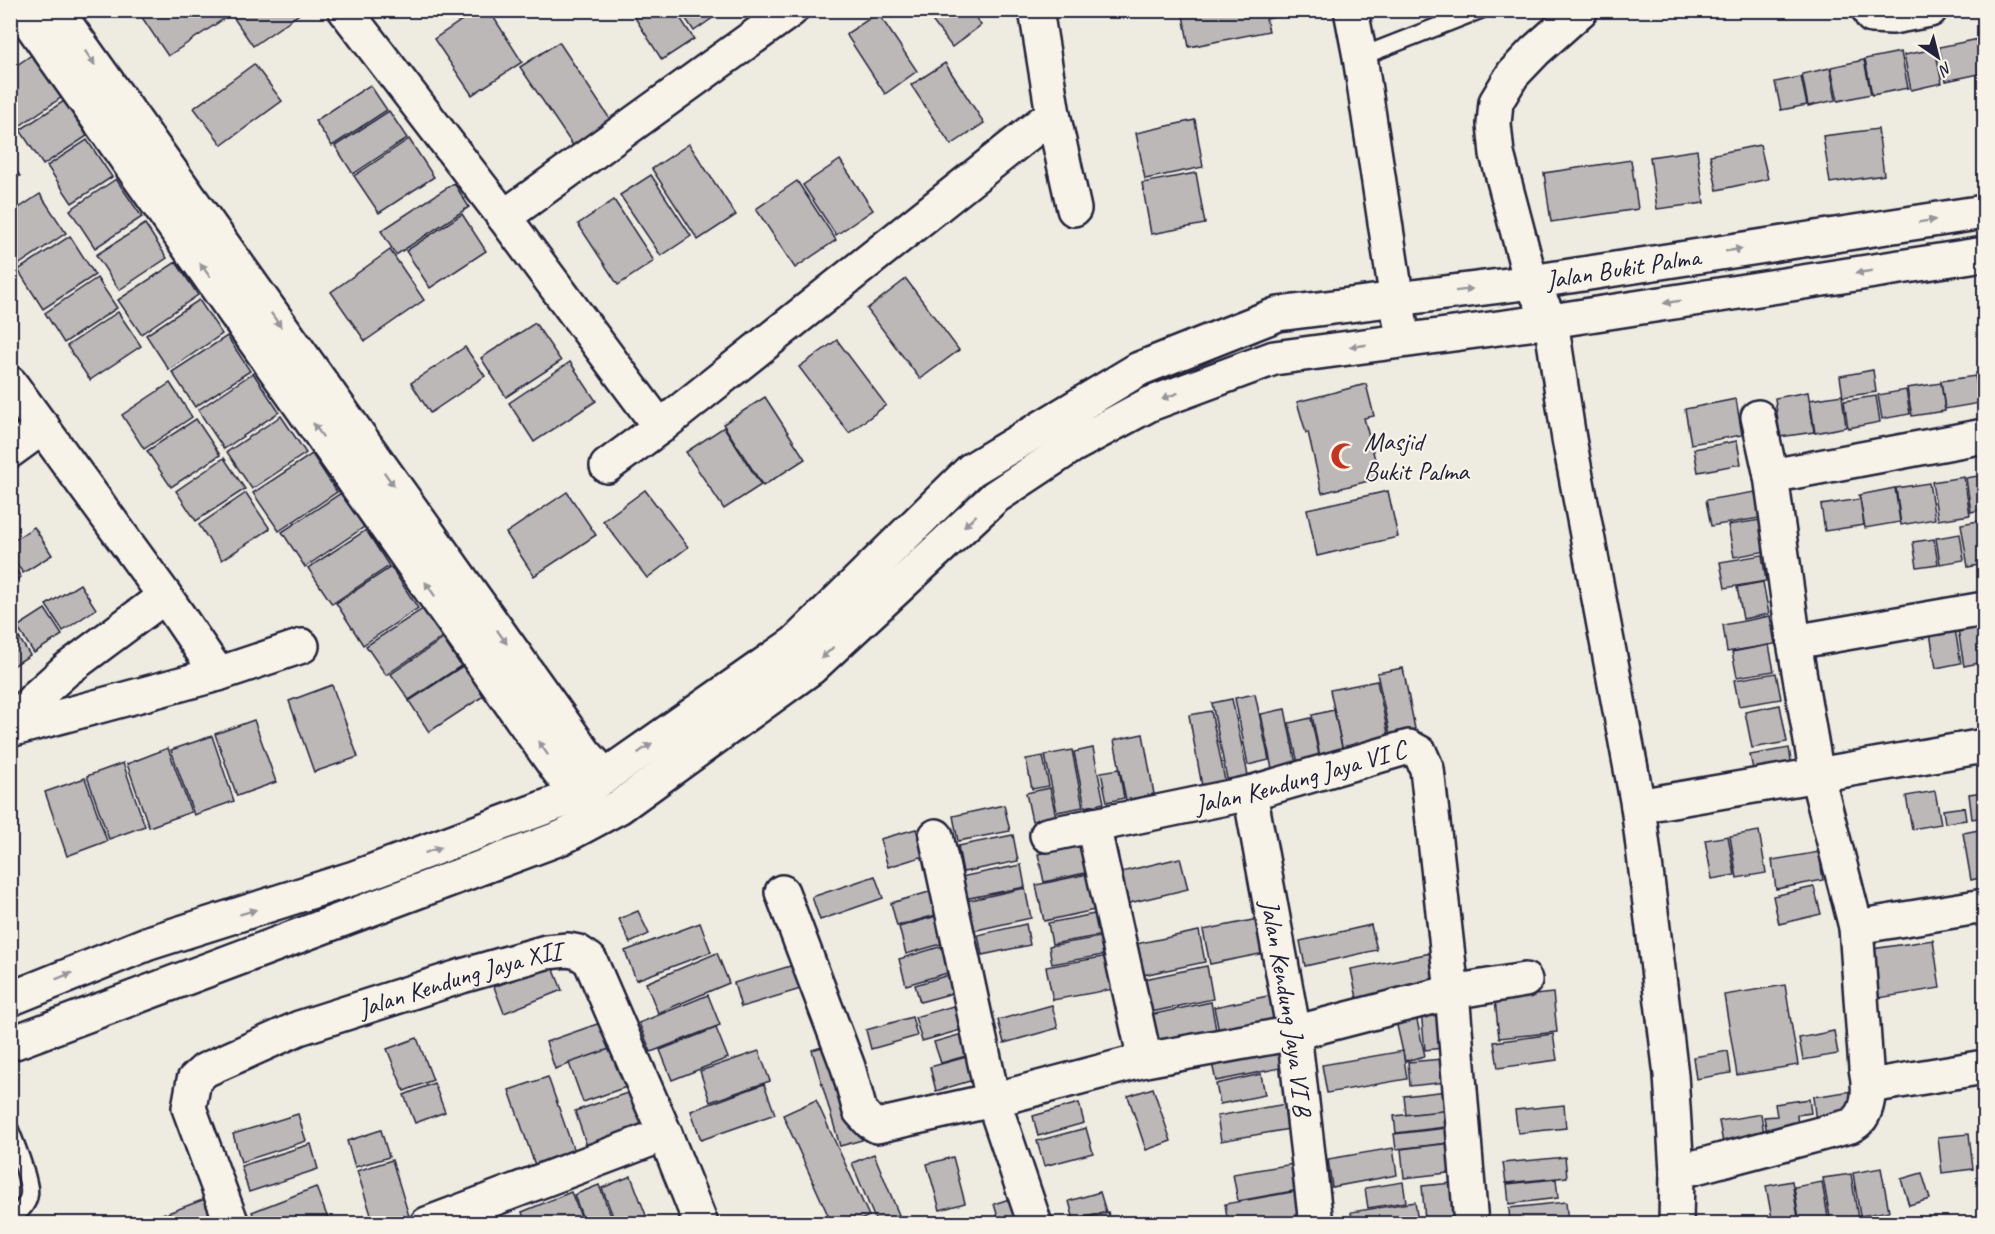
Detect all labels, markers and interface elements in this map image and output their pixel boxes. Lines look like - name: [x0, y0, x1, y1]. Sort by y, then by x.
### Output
- north arrow: [1908, 27, 1968, 87]
- one-way arrow: [84, 50, 96, 66]
- text: N: [1934, 57, 1956, 81]
- one-way arrow: [1918, 216, 1937, 225]
- street label: Jalan Bukit Palma: [1542, 240, 1705, 297]
- one-way arrow: [1725, 246, 1744, 255]
- one-way arrow: [199, 263, 211, 279]
- one-way arrow: [1855, 268, 1874, 277]
- one-way arrow: [1455, 286, 1474, 295]
- one-way arrow: [1662, 298, 1681, 307]
- one-way arrow: [270, 311, 282, 327]
- one-way arrow: [1348, 342, 1367, 351]
- one-way arrow: [1161, 392, 1179, 402]
- one-way arrow: [312, 422, 324, 438]
- place label: Masjid Bukit Palma: [1364, 425, 1470, 488]
- mosque icon: Masjid Bukit Palma: [1329, 441, 1359, 471]
- one-way arrow: [383, 470, 395, 486]
- one-way arrow: [963, 514, 978, 527]
- one-way arrow: [424, 581, 436, 597]
- one-way arrow: [496, 629, 508, 645]
- one-way arrow: [820, 646, 835, 659]
- street label: Jalan Kendung Jaya VI C: [1190, 732, 1413, 821]
- one-way arrow: [537, 741, 549, 757]
- one-way arrow: [637, 743, 653, 754]
- one-way arrow: [424, 844, 442, 854]
- street label: Jalan Kendung Jaya VI B: [1253, 895, 1320, 1120]
- one-way arrow: [239, 907, 257, 916]
- street label: Jalan Kendung Jaya XII: [352, 934, 568, 1026]
- one-way arrow: [56, 971, 74, 981]

